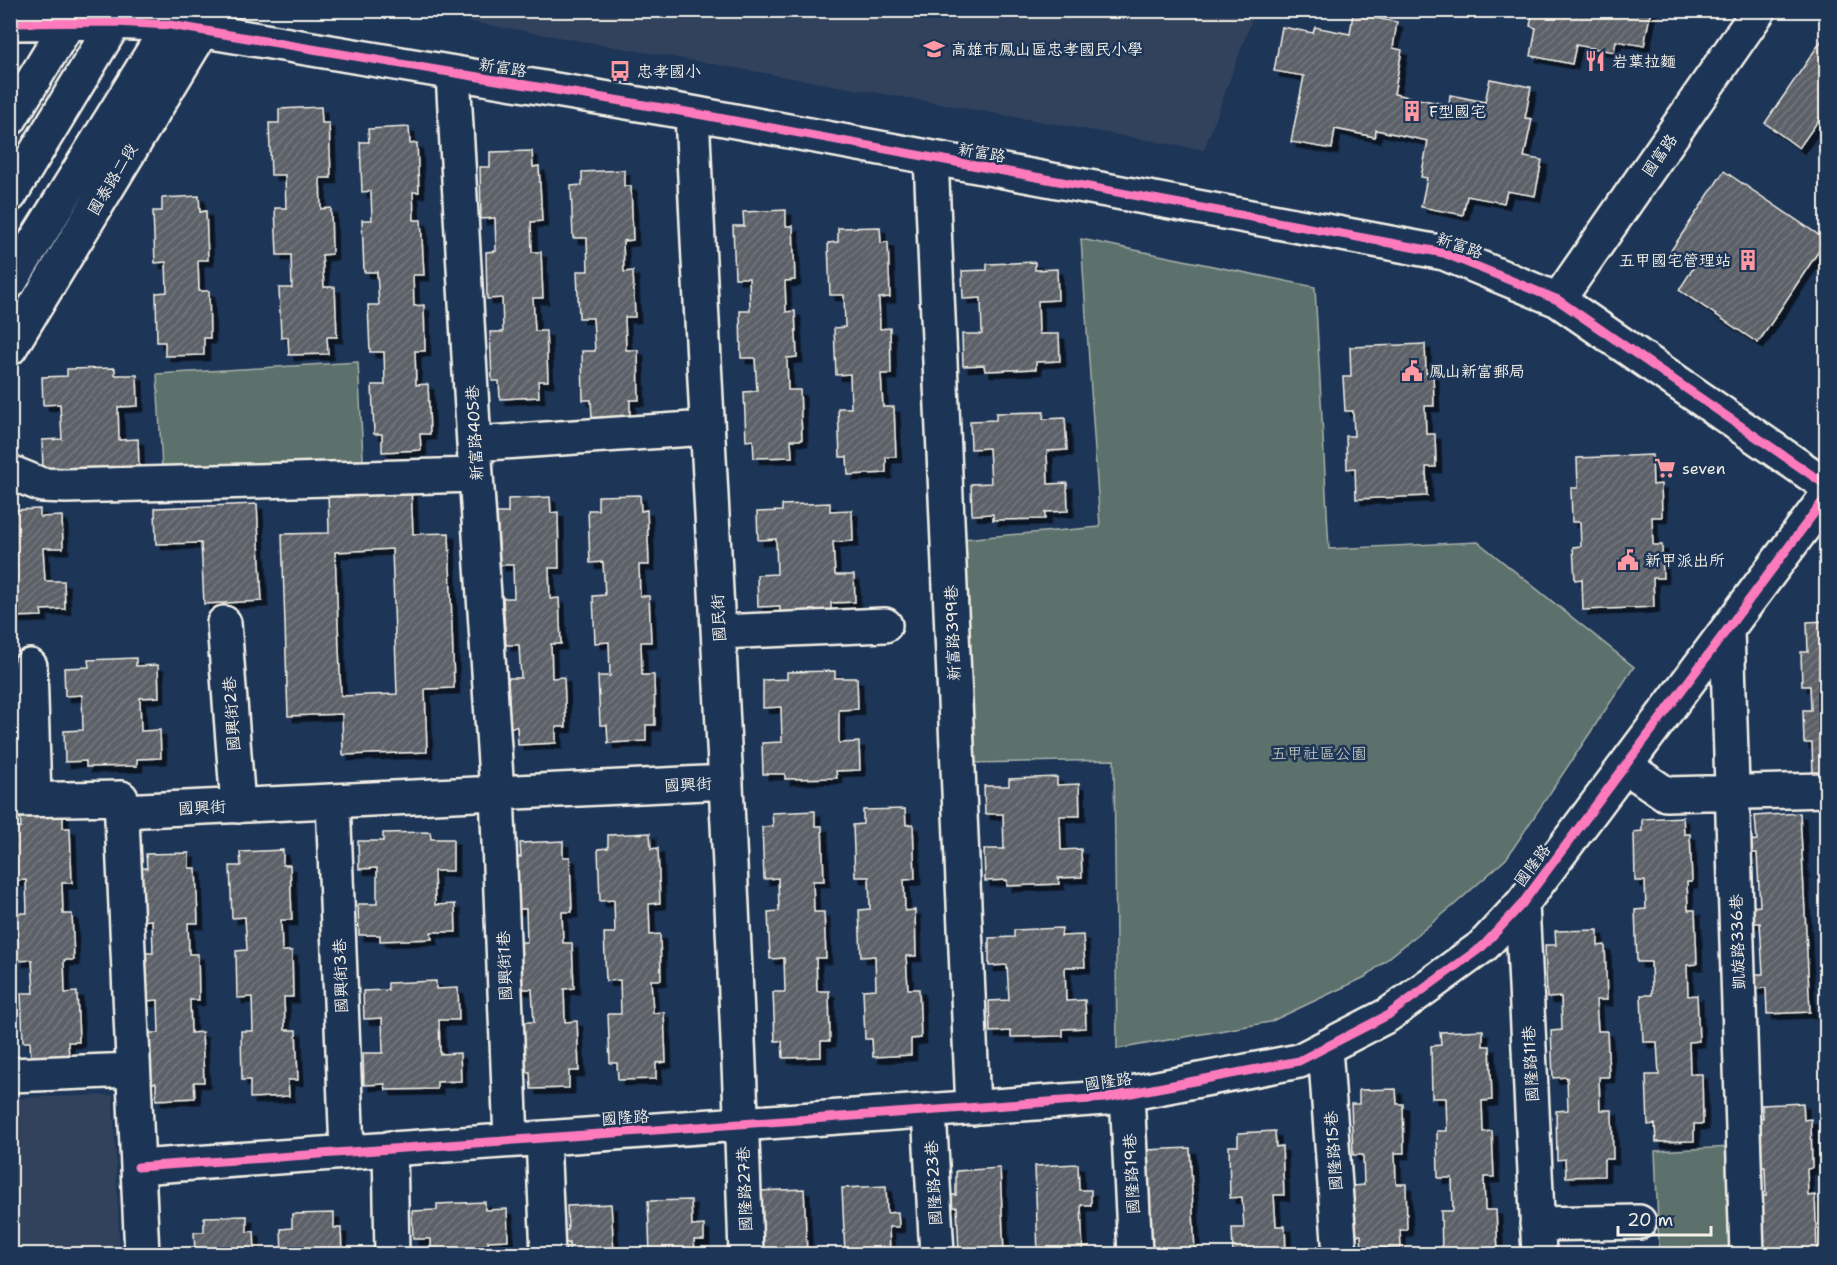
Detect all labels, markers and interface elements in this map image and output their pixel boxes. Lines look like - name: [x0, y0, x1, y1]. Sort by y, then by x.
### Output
- school or university icon: 高雄市鳳山區忠孝國民小學: [922, 37, 946, 61]
- place label: 高雄市鳳山區忠孝國民小學: [951, 39, 1143, 60]
- restaurant icon: 岩葉拉麵: [1583, 49, 1607, 73]
- place label: 岩葉拉麵: [1612, 51, 1676, 72]
- street label: 新富路: [478, 53, 528, 82]
- bus stop icon: 忠孝國小: [608, 59, 632, 83]
- place label: 忠孝國小: [637, 61, 701, 82]
- building icon: F型國宅: [1400, 99, 1424, 123]
- place label: F型國宅: [1429, 101, 1486, 122]
- street label: 國富路: [1637, 130, 1682, 181]
- street label: 新富路: [956, 138, 1007, 167]
- street label: 國泰路二段: [83, 140, 142, 219]
- street label: 新富路: [1434, 228, 1486, 263]
- building icon: 五甲國宅管理站: [1736, 248, 1760, 272]
- place label: 五甲國宅管理站: [1619, 250, 1731, 271]
- public building icon: 鳳山新富郵局: [1400, 359, 1424, 383]
- place label: 鳳山新富郵局: [1429, 361, 1525, 382]
- street label: 新富路405巷: [462, 385, 487, 481]
- supermarket icon: seven: [1653, 456, 1677, 480]
- place label: seven: [1682, 458, 1726, 479]
- public building icon: 新甲派出所: [1616, 548, 1640, 572]
- place label: 新甲派出所: [1645, 550, 1725, 571]
- street label: 新富路399巷: [940, 585, 965, 681]
- street label: 國民街: [707, 593, 730, 642]
- street label: 國興街2巷: [218, 676, 245, 752]
- park label: 五甲社區公園: [1271, 743, 1367, 764]
- street label: 國興街: [664, 773, 713, 796]
- street label: 國興街: [178, 796, 227, 819]
- street label: 國隆路: [1510, 840, 1555, 891]
- street label: 凱旋路336巷: [1725, 894, 1750, 990]
- street label: 國興街1巷: [493, 930, 516, 1002]
- street label: 國興街3巷: [329, 938, 352, 1014]
- street label: 國隆路11巷: [1518, 1025, 1543, 1103]
- street label: 國隆路: [1083, 1068, 1133, 1095]
- street label: 國隆路: [600, 1105, 650, 1130]
- street label: 國隆路15巷: [1320, 1110, 1347, 1192]
- street label: 國隆路19巷: [1119, 1133, 1144, 1215]
- street label: 國隆路23巷: [921, 1140, 946, 1226]
- street label: 國隆路27巷: [733, 1146, 756, 1232]
- scale bar: [1618, 1199, 1711, 1237]
- text: 20 m: [1627, 1208, 1673, 1232]

